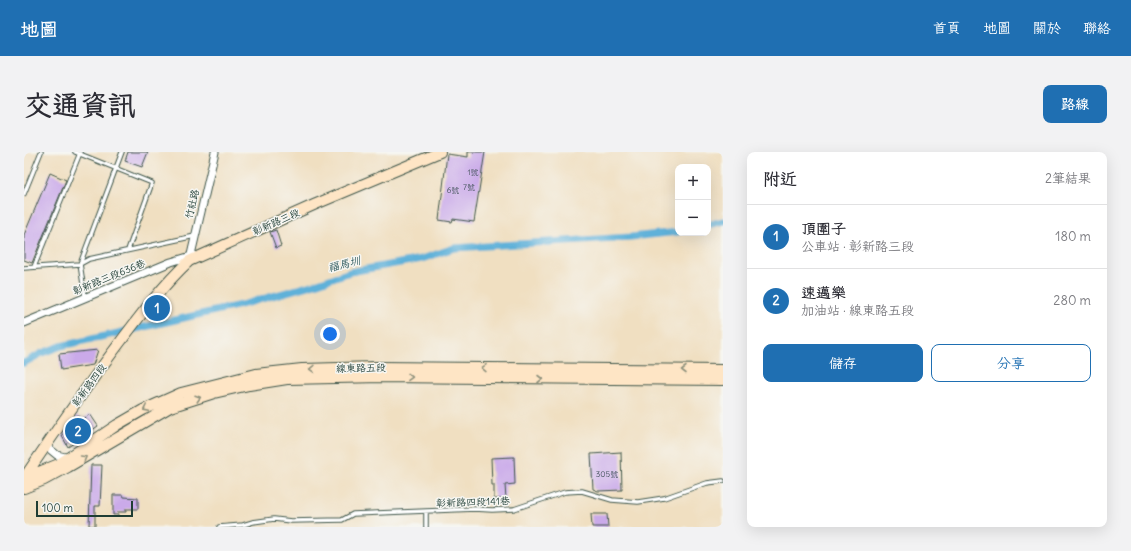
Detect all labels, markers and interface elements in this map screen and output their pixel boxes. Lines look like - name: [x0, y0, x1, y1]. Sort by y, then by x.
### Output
- text: 地圖: [20, 17, 58, 41]
- text: 首頁: [933, 19, 961, 37]
- text: 地圖: [983, 19, 1011, 37]
- text: 關於: [1033, 19, 1061, 37]
- text: 聯絡: [1083, 19, 1111, 37]
- button: 路線: [1043, 85, 1107, 123]
- text: 交通資訊: [24, 87, 136, 123]
- map controls: [675, 164, 711, 236]
- button: +: [675, 164, 711, 200]
- house number: 1號: [467, 167, 479, 177]
- text: 附近: [763, 168, 797, 190]
- text: 2筆結果: [1045, 170, 1091, 187]
- house number: 7號: [463, 182, 475, 192]
- house number: 6號: [447, 185, 459, 195]
- street label: 竹社路: [182, 188, 202, 220]
- button: −: [675, 200, 711, 236]
- street label: 彰新路三段: [251, 206, 301, 238]
- text: 頂圍子: [801, 219, 846, 238]
- text: 1: [773, 228, 779, 245]
- text: 180 m: [1055, 228, 1091, 245]
- text: 公車站 · 彰新路三段: [801, 238, 914, 255]
- water label: 福馬圳: [326, 253, 363, 275]
- street label: 彰新路三段636巷: [71, 256, 148, 297]
- text: 速邁樂: [801, 283, 846, 302]
- text: 2: [772, 292, 780, 309]
- text: 280 m: [1053, 292, 1091, 309]
- pin: 1: [144, 293, 170, 323]
- text: 加油站 · 線東路五段: [801, 302, 914, 319]
- your location: [320, 324, 340, 344]
- button: 儲存: [763, 344, 923, 382]
- button: 分享: [931, 344, 1091, 382]
- street label: 彰新路四段: [69, 361, 109, 409]
- street label: 線東路五段: [336, 361, 386, 375]
- one-way arrow: [481, 364, 487, 373]
- one-way arrow: [309, 365, 315, 373]
- one-way arrow: [681, 366, 687, 374]
- one-way arrow: [407, 373, 413, 381]
- one-way arrow: [537, 375, 543, 383]
- one-way arrow: [195, 394, 202, 402]
- one-way arrow: [143, 404, 151, 412]
- pin: 2: [65, 416, 91, 446]
- one-way arrow: [80, 455, 87, 462]
- house number: 305號: [596, 469, 618, 479]
- street label: 彰新路四段141巷: [436, 494, 511, 510]
- scale bar: [36, 499, 133, 518]
- text: 100 m: [42, 501, 73, 515]

